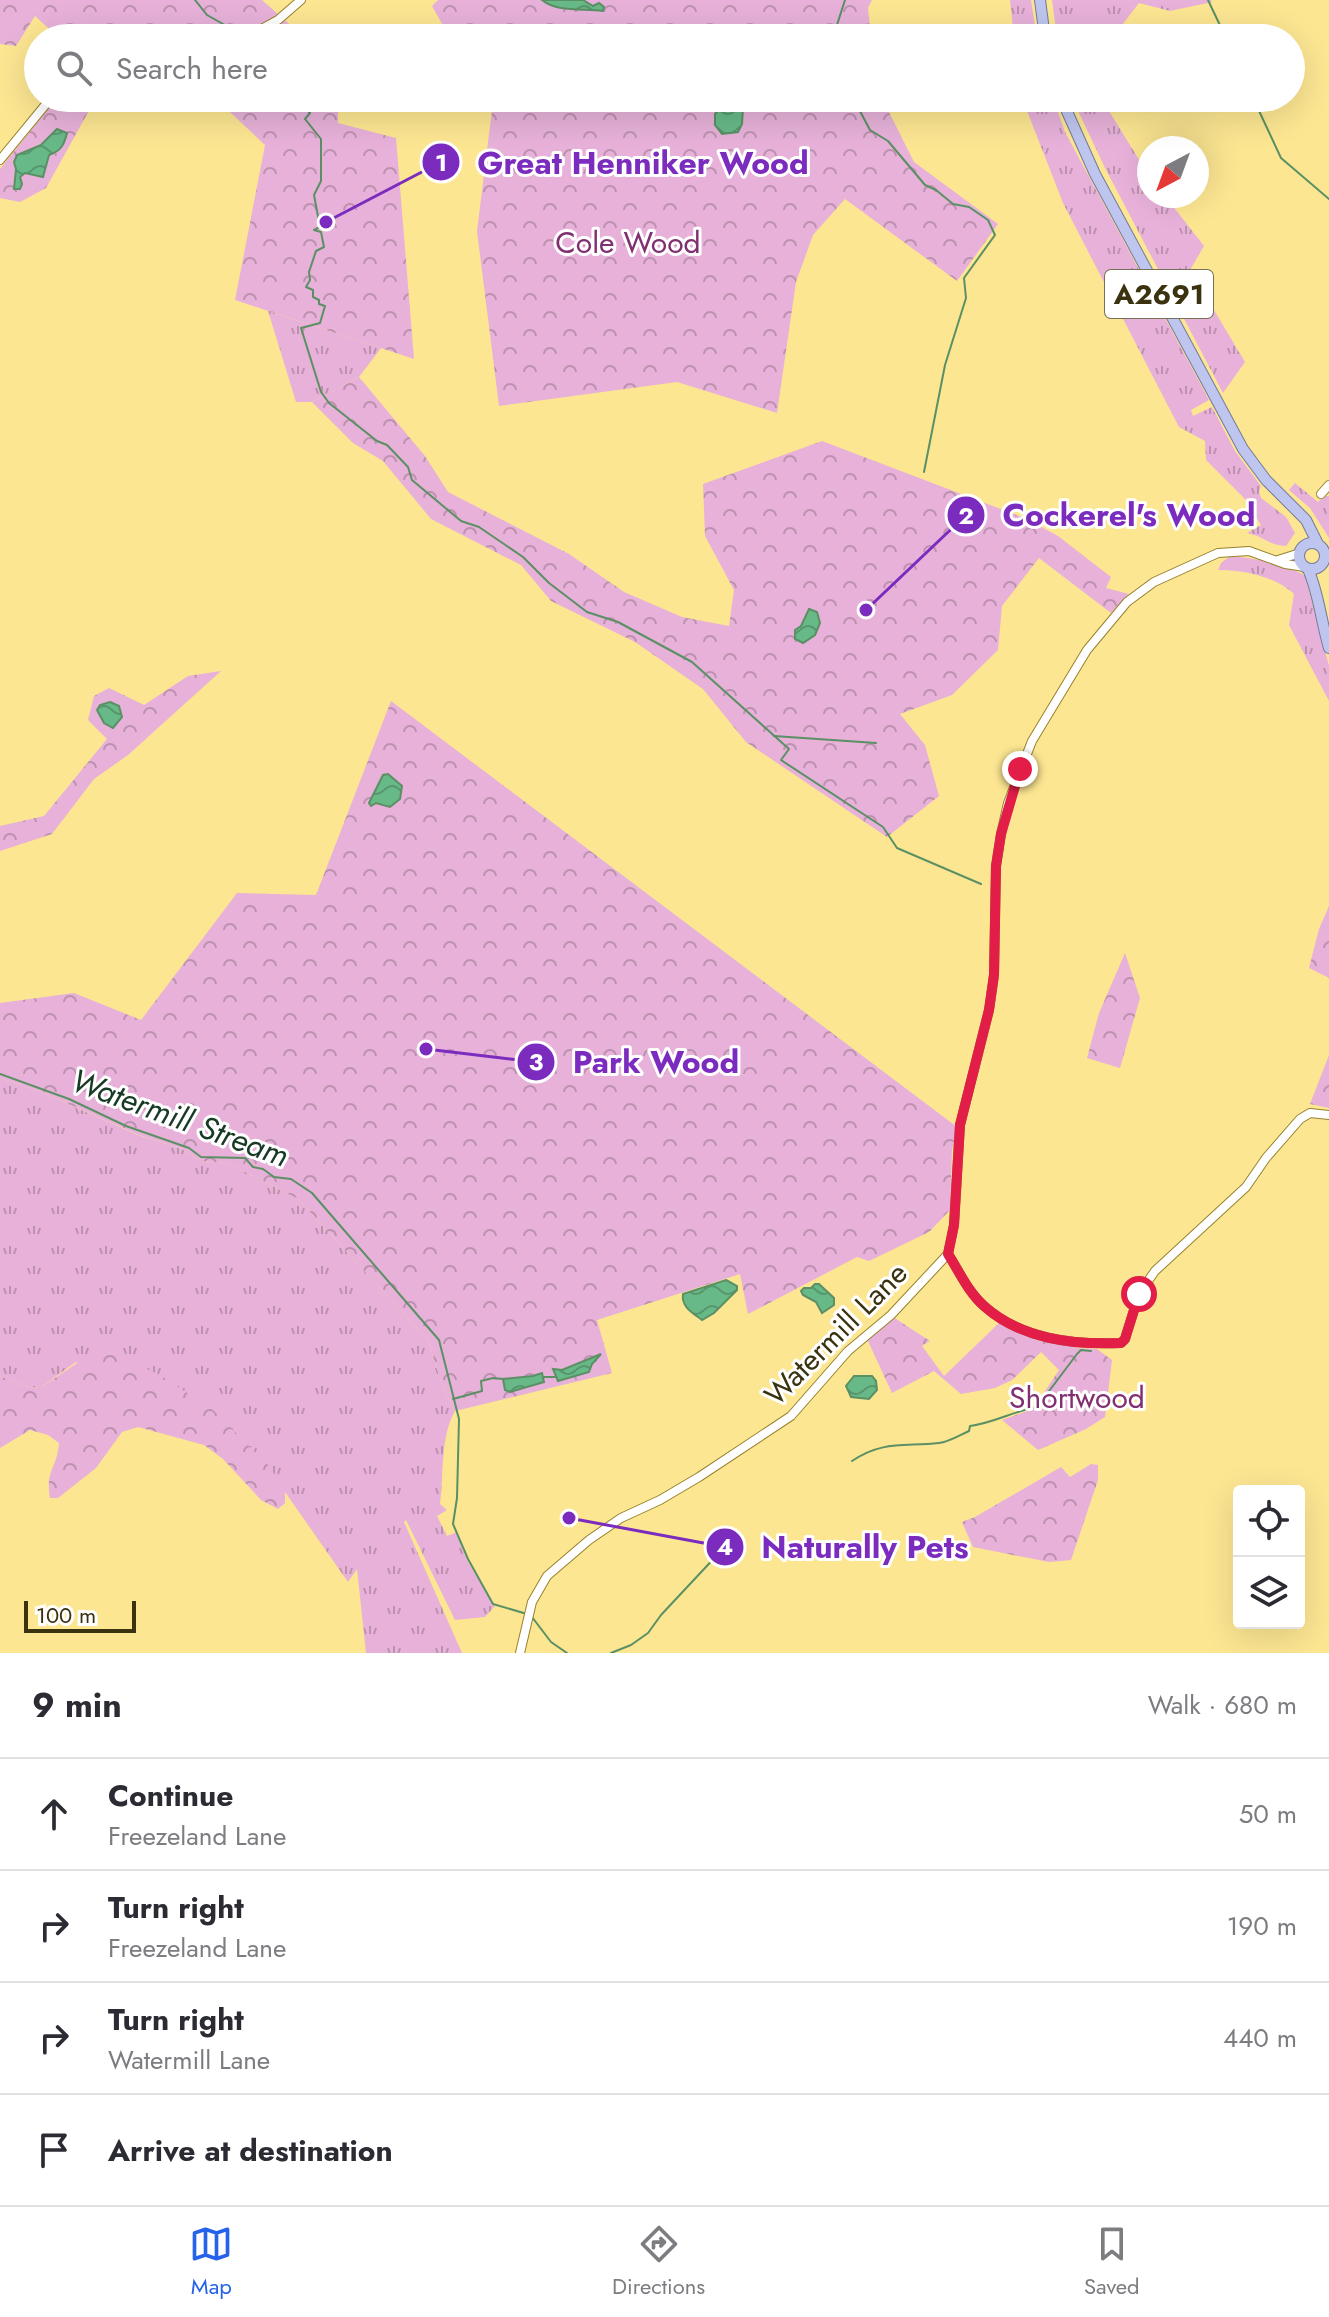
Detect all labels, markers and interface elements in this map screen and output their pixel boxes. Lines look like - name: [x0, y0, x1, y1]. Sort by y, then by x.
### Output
- search box: [24, 24, 1305, 112]
- icon: search: [52, 46, 96, 90]
- text: Search here: [116, 47, 268, 90]
- callout: Great Henniker Wood: [421, 134, 824, 190]
- north arrow: [1137, 136, 1209, 208]
- text: Great Henniker Wood: [477, 140, 809, 186]
- text: 1: [435, 145, 447, 180]
- park label: Cole Wood: [555, 221, 701, 264]
- road number: A2691: [1105, 270, 1213, 318]
- callout: Cockerel's Wood: [946, 487, 1271, 543]
- text: Cockerel's Wood: [1003, 492, 1255, 538]
- text: 2: [958, 498, 974, 533]
- route end: [1002, 751, 1038, 787]
- callout: Park Wood: [516, 1034, 755, 1090]
- text: Park Wood: [573, 1039, 739, 1085]
- text: 3: [529, 1044, 544, 1079]
- water label: Watermill Stream: [65, 1057, 295, 1179]
- street label: Watermill Lane: [754, 1252, 917, 1415]
- route start: [1121, 1276, 1157, 1312]
- park label: Shortwood: [1009, 1376, 1145, 1419]
- map controls: [1233, 1485, 1305, 1629]
- button: locate: [1233, 1485, 1305, 1557]
- callout: Naturally Pets: [705, 1519, 984, 1575]
- text: Naturally Pets: [761, 1524, 969, 1570]
- text: 4: [717, 1529, 733, 1564]
- button: layers: [1233, 1557, 1305, 1629]
- scale bar: [24, 1597, 136, 1633]
- text: 100 m: [36, 1599, 96, 1631]
- text: 9 min: [32, 1681, 122, 1730]
- text: Walk · 680 m: [1148, 1686, 1297, 1724]
- text: Continue: [108, 1774, 234, 1817]
- icon: ahead: [32, 1792, 76, 1836]
- text: 50 m: [1239, 1795, 1297, 1833]
- text: Freezeland Lane: [108, 1817, 286, 1855]
- text: Turn right: [108, 1886, 244, 1929]
- icon: right: [32, 1904, 76, 1948]
- text: 190 m: [1227, 1907, 1297, 1945]
- text: Freezeland Lane: [108, 1929, 286, 1967]
- text: Turn right: [108, 1998, 244, 2041]
- icon: right: [32, 2016, 76, 2060]
- text: 440 m: [1223, 2019, 1297, 2057]
- text: Watermill Lane: [108, 2041, 270, 2079]
- icon: arrive: [32, 2128, 76, 2172]
- text: Arrive at destination: [108, 2129, 393, 2172]
- tab: Map: [189, 2222, 233, 2302]
- tab: Directions: [612, 2222, 705, 2302]
- tab: Saved: [1084, 2222, 1140, 2302]

